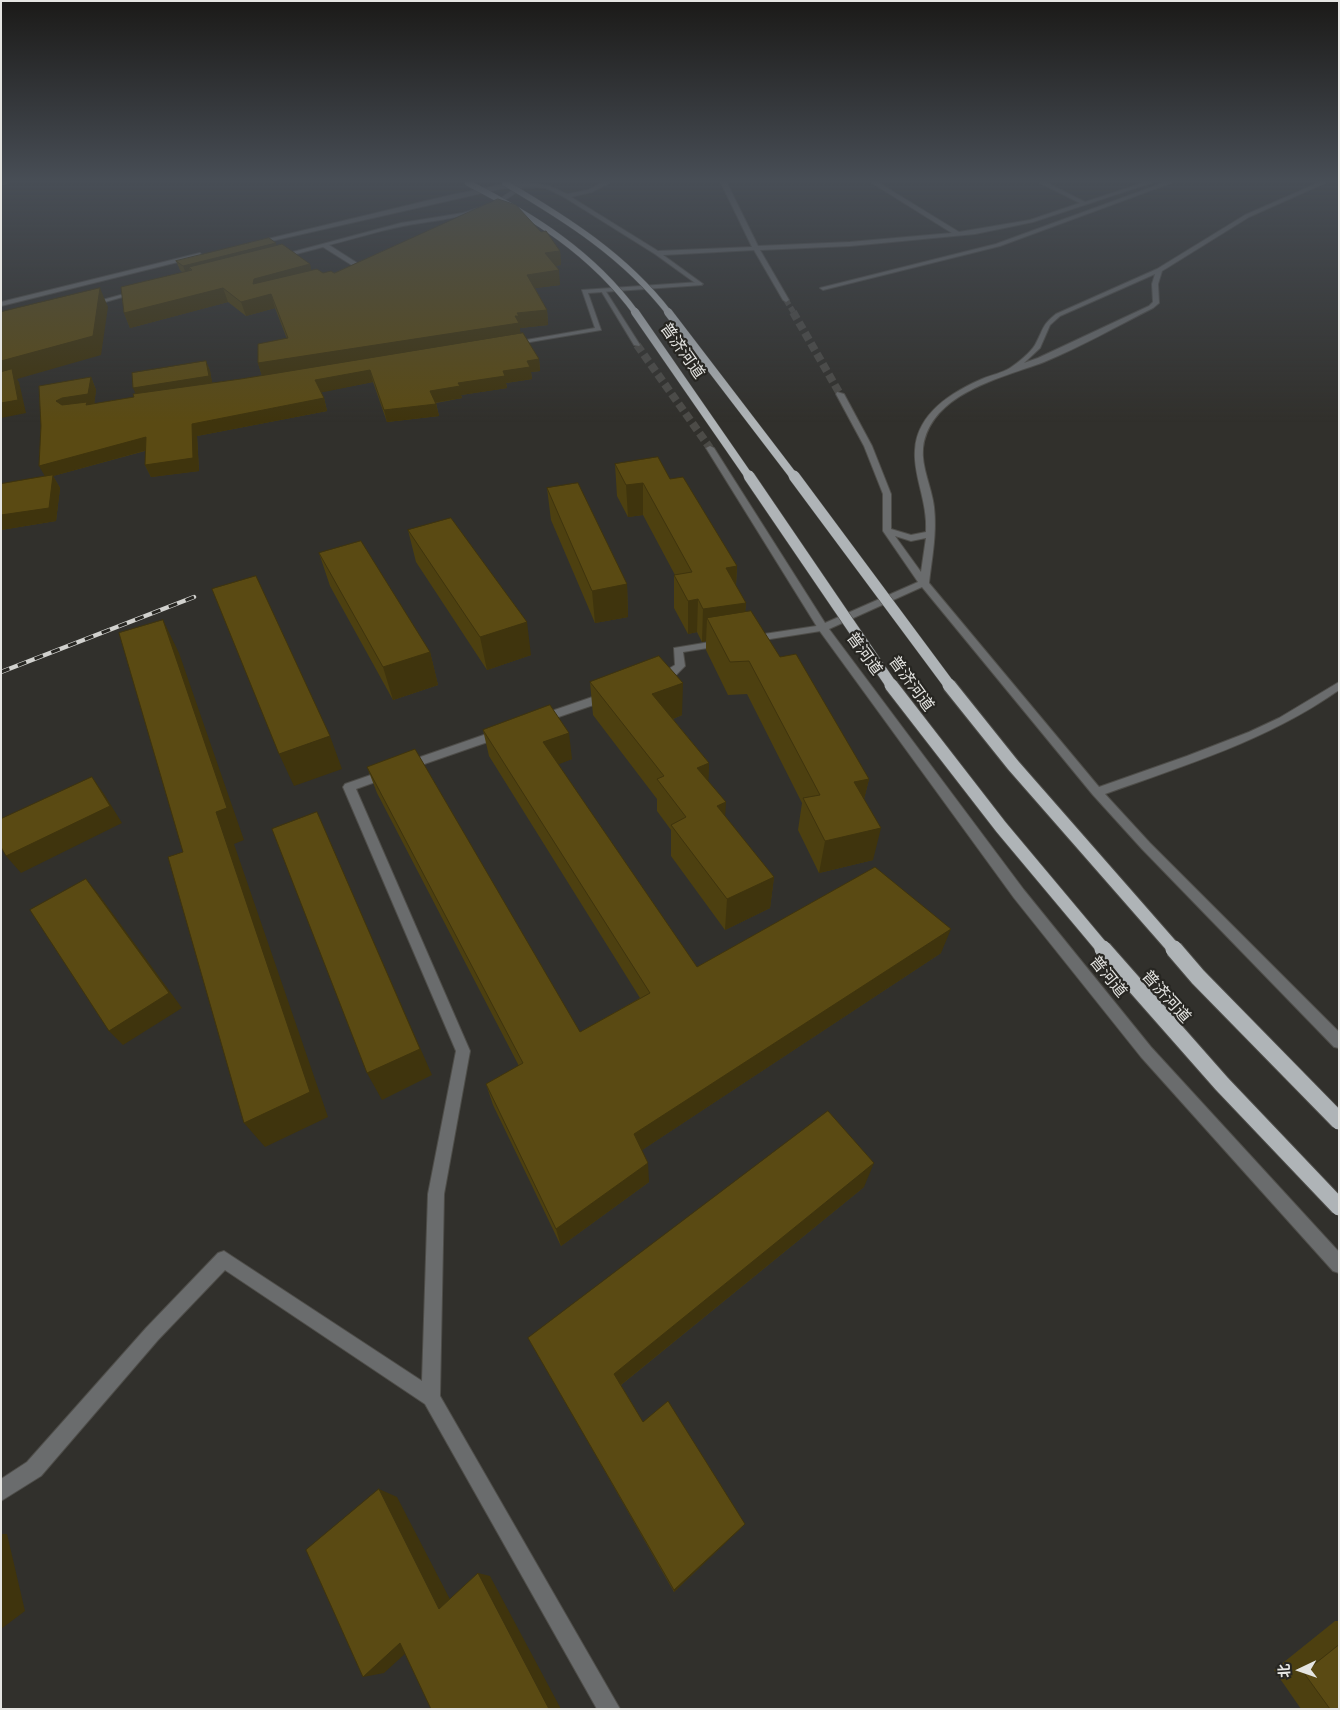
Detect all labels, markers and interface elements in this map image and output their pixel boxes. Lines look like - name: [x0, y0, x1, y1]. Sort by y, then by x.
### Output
- street label: 普济河道: [656, 319, 708, 383]
- street label: 普河道: [842, 629, 886, 679]
- street label: 普济河道: [884, 652, 938, 716]
- street label: 普河道: [1085, 952, 1131, 1002]
- street label: 普济河道: [1137, 967, 1195, 1027]
- north arrow: [1275, 1645, 1325, 1695]
- text: 北: [1276, 1663, 1293, 1678]

